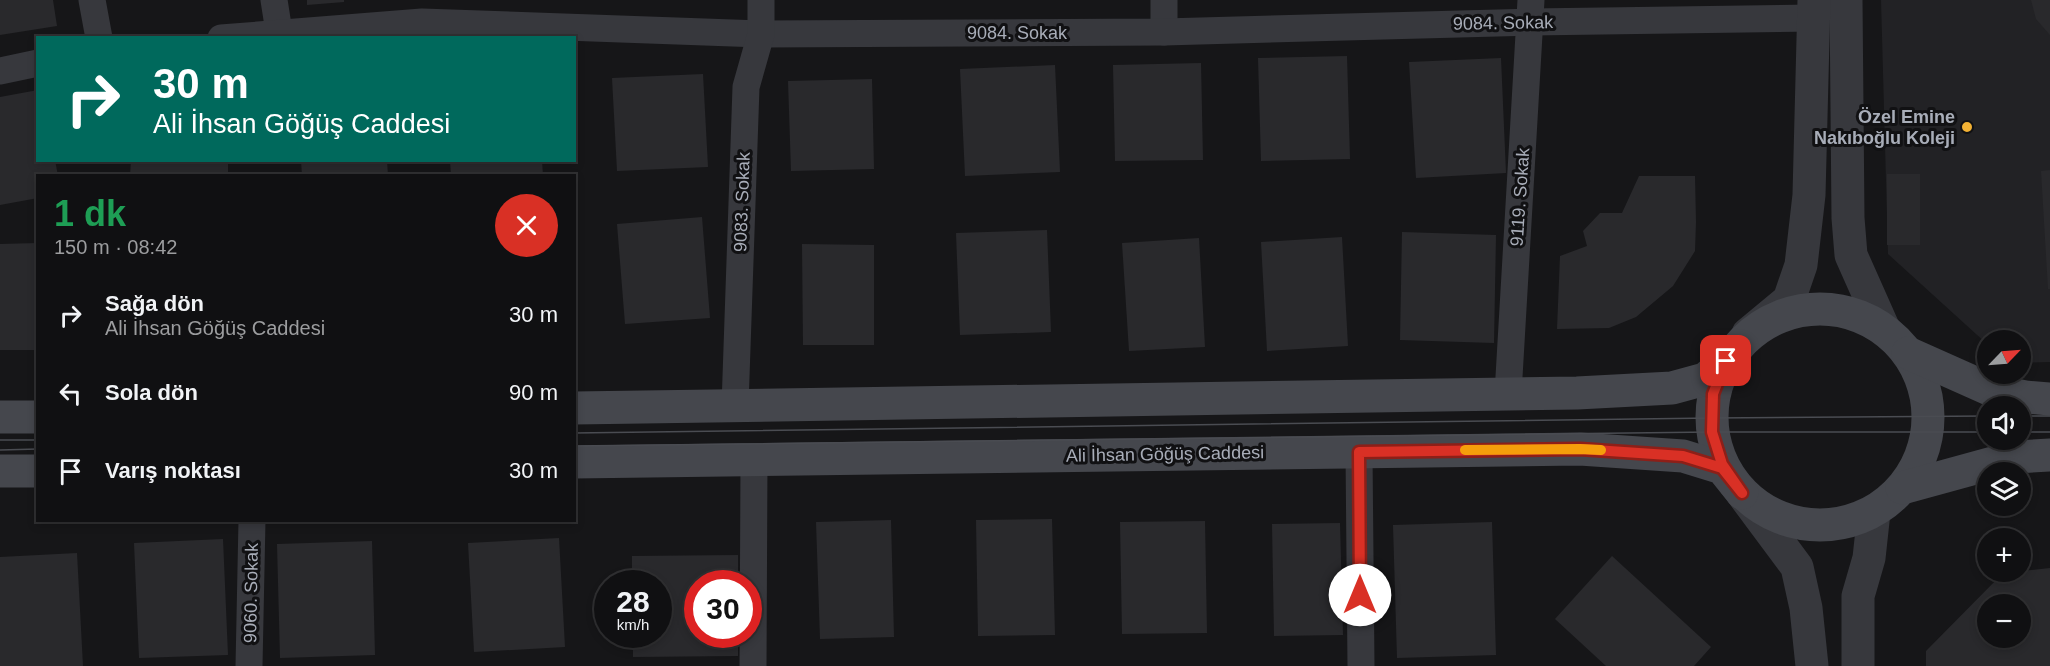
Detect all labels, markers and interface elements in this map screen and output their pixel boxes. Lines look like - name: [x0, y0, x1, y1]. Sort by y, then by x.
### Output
- street label: 9084. Sokak: [1453, 12, 1554, 34]
- street label: 9084. Sokak: [967, 23, 1068, 43]
- icon: right: [54, 60, 132, 138]
- text: 30 m: [153, 60, 249, 107]
- place label: Özel Emine Nakıboğlu Koleji: [1814, 107, 1955, 148]
- text: Ali İhsan Göğüş Caddesi: [153, 109, 450, 139]
- marker: Özel Emine Nakıboğlu Koleji: [1960, 120, 1974, 134]
- street label: 9119. Sokak: [1507, 146, 1533, 247]
- street label: 9083. Sokak: [730, 151, 754, 252]
- text: 1 dk: [54, 193, 126, 234]
- button: close: [495, 194, 558, 257]
- text: 150 m · 08:42: [54, 236, 177, 258]
- text: Sağa dön: [105, 291, 204, 316]
- icon: right: [54, 299, 87, 332]
- text: 30 m: [509, 302, 558, 327]
- text: Ali İhsan Göğüş Caddesi: [105, 317, 325, 339]
- north arrow: [1977, 330, 2031, 384]
- map controls: [1977, 330, 2031, 648]
- pin: [1700, 335, 1751, 386]
- icon: arrive: [1709, 344, 1742, 377]
- icon: left: [54, 377, 87, 410]
- text: Sola dön: [105, 380, 198, 405]
- text: 90 m: [509, 380, 558, 405]
- button: sound: [1977, 396, 2031, 450]
- street label: Ali İhsan Göğüş Caddesi: [1066, 442, 1264, 466]
- icon: arrive: [54, 455, 87, 488]
- text: Varış noktası: [105, 458, 241, 483]
- text: 30 m: [509, 458, 558, 483]
- button: layers: [1977, 462, 2031, 516]
- button: +: [1977, 528, 2031, 582]
- street label: 9060. Sokak: [240, 542, 262, 643]
- position arrow: [1328, 563, 1392, 627]
- speed limit sign: 30: [684, 570, 762, 648]
- text: 28: [616, 585, 650, 618]
- button: −: [1977, 594, 2031, 648]
- text: km/h: [617, 616, 649, 633]

